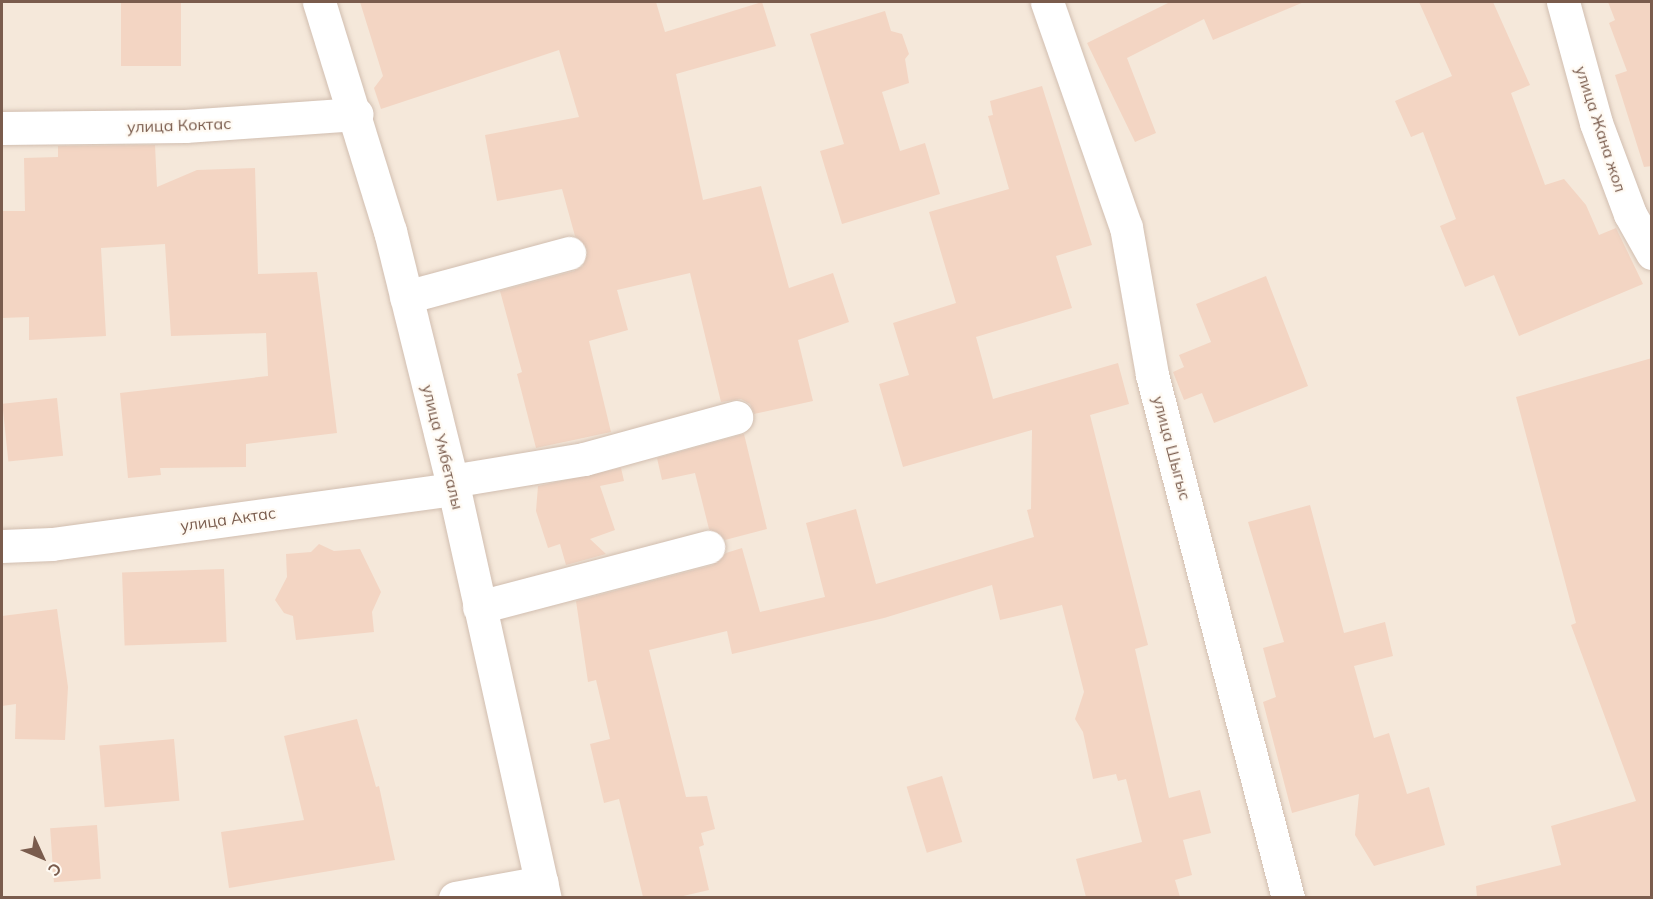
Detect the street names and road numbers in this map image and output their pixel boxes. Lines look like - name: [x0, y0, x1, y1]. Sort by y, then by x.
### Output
- street label: улица Жана жол: [1572, 64, 1630, 194]
- street label: улица Коктас: [127, 114, 231, 136]
- street label: улица Умбеталы: [418, 383, 468, 511]
- street label: улица Шыгыс: [1149, 394, 1195, 502]
- street label: улица Актас: [179, 503, 277, 535]

